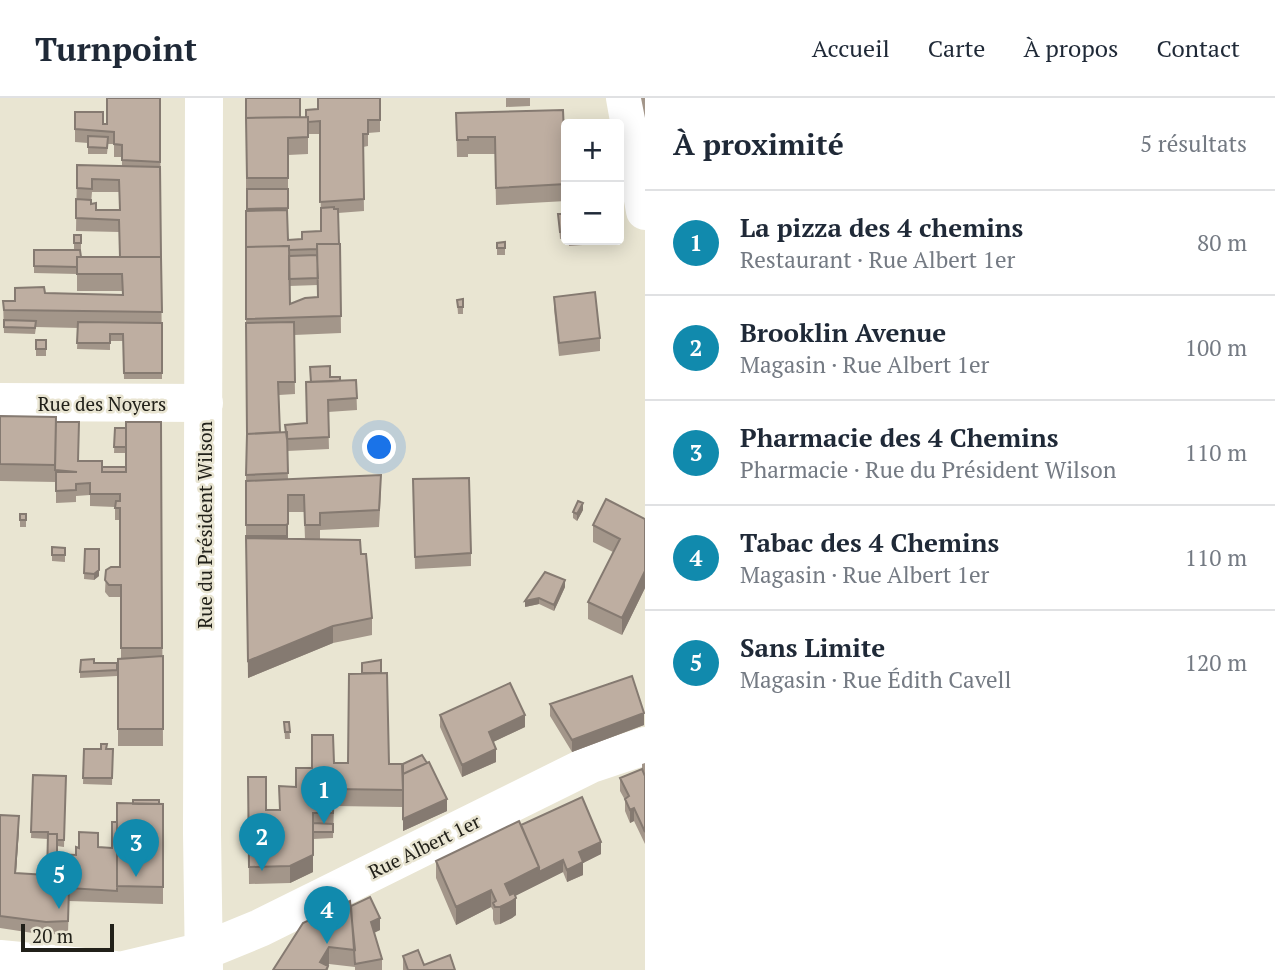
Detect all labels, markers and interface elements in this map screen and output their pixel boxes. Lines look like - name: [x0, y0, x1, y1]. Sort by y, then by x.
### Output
- text: Turnpoint: [35, 27, 197, 70]
- text: Accueil: [812, 32, 890, 64]
- text: Carte: [928, 32, 985, 64]
- text: À propos: [1023, 32, 1119, 64]
- text: Contact: [1157, 32, 1240, 64]
- map controls: [561, 119, 624, 245]
- button: +: [561, 119, 624, 182]
- text: À proximité: [673, 124, 844, 164]
- text: 5 résultats: [1140, 128, 1247, 159]
- button: −: [561, 182, 624, 245]
- text: La pizza des 4 chemins: [740, 210, 1023, 244]
- text: 1: [690, 227, 703, 258]
- text: 80 m: [1197, 227, 1247, 258]
- text: Restaurant · Rue Albert 1er: [740, 244, 1015, 275]
- text: Brooklin Avenue: [740, 315, 946, 349]
- text: 2: [690, 332, 703, 363]
- text: 100 m: [1185, 332, 1247, 363]
- text: Magasin · Rue Albert 1er: [740, 349, 989, 380]
- street label: Rue des Noyers: [38, 391, 166, 416]
- text: Pharmacie des 4 Chemins: [740, 420, 1058, 454]
- street label: Rue du Président Wilson: [192, 421, 217, 629]
- your location: [362, 430, 396, 464]
- text: 3: [690, 437, 703, 468]
- text: 110 m: [1185, 437, 1247, 468]
- text: Pharmacie · Rue du Président Wilson: [740, 454, 1116, 485]
- text: Tabac des 4 Chemins: [740, 525, 999, 559]
- text: 4: [690, 542, 703, 573]
- text: 110 m: [1185, 542, 1247, 573]
- text: Magasin · Rue Albert 1er: [740, 559, 989, 590]
- text: Sans Limite: [740, 630, 885, 664]
- text: 5: [690, 647, 703, 678]
- text: 120 m: [1185, 647, 1247, 678]
- text: Magasin · Rue Édith Cavell: [740, 664, 1011, 695]
- pin: 1: [301, 766, 347, 824]
- street label: Rue Albert 1er: [364, 808, 485, 884]
- pin: 2: [239, 813, 285, 871]
- pin: 3: [113, 819, 159, 877]
- pin: 5: [36, 851, 82, 909]
- pin: 4: [304, 886, 350, 944]
- scale bar: [21, 921, 114, 953]
- text: 20 m: [32, 923, 73, 948]

